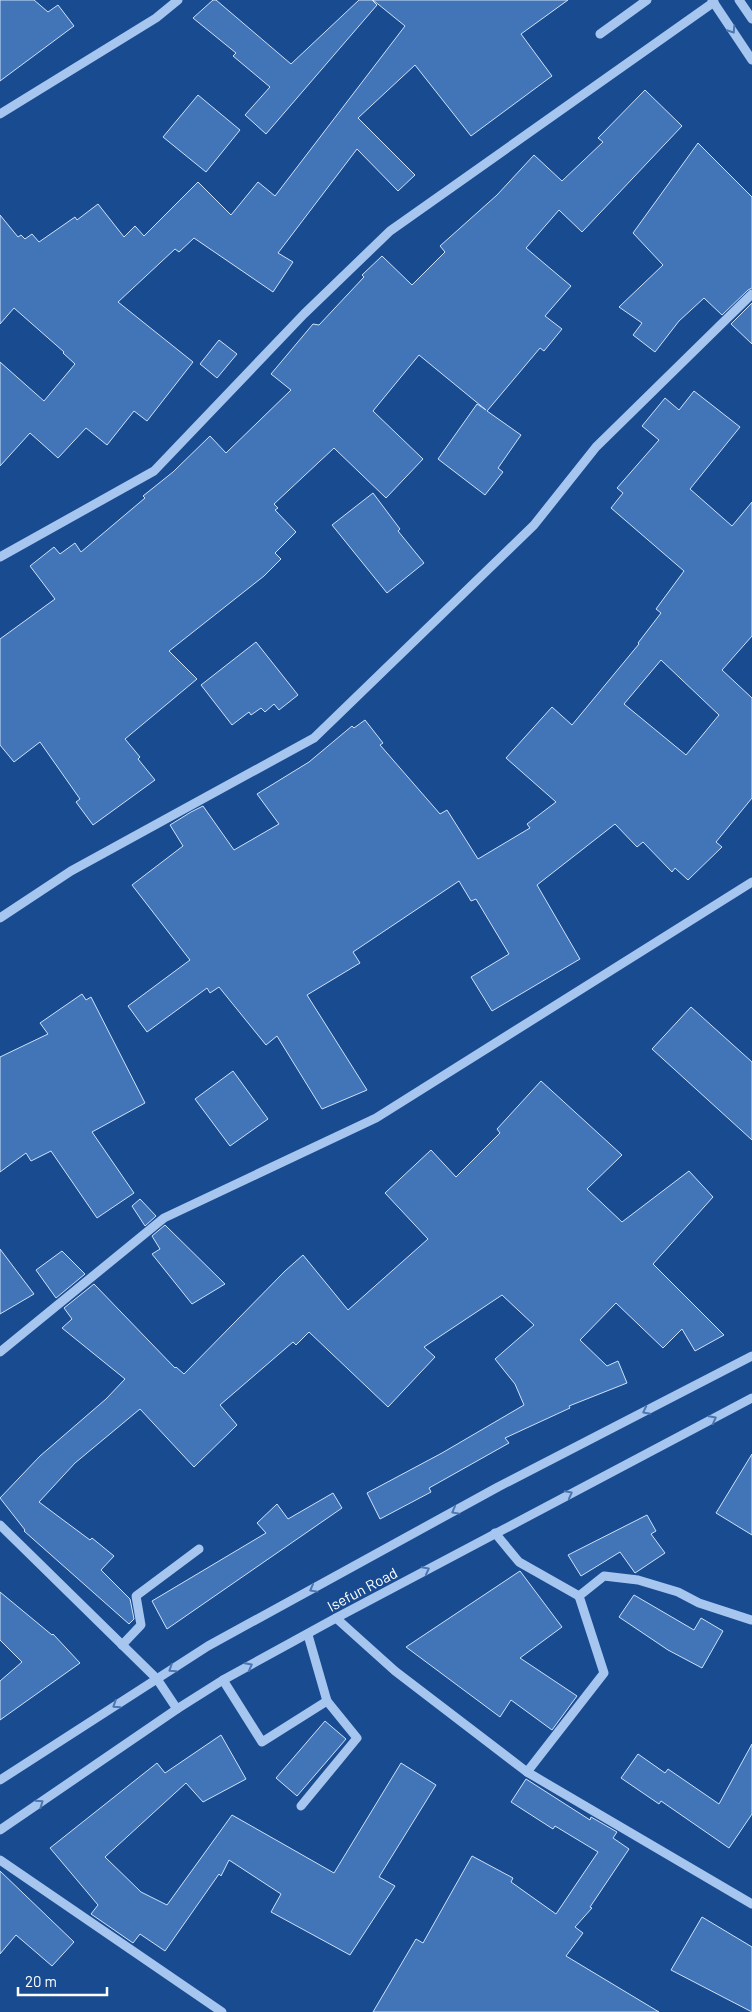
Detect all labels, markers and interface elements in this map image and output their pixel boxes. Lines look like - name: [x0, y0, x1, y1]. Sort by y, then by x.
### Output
- one-way arrow: [726, 24, 735, 34]
- one-way arrow: [643, 1405, 652, 1415]
- one-way arrow: [708, 1415, 717, 1425]
- one-way arrow: [564, 1490, 573, 1500]
- one-way arrow: [452, 1504, 461, 1514]
- street label: Isefun Road: [324, 1563, 400, 1615]
- one-way arrow: [421, 1566, 430, 1576]
- one-way arrow: [309, 1583, 318, 1593]
- one-way arrow: [244, 1662, 253, 1672]
- one-way arrow: [168, 1663, 177, 1673]
- one-way arrow: [112, 1699, 121, 1709]
- one-way arrow: [34, 1800, 44, 1809]
- scale bar: [18, 1964, 106, 1996]
- text: 20 m: [25, 1972, 57, 1990]

